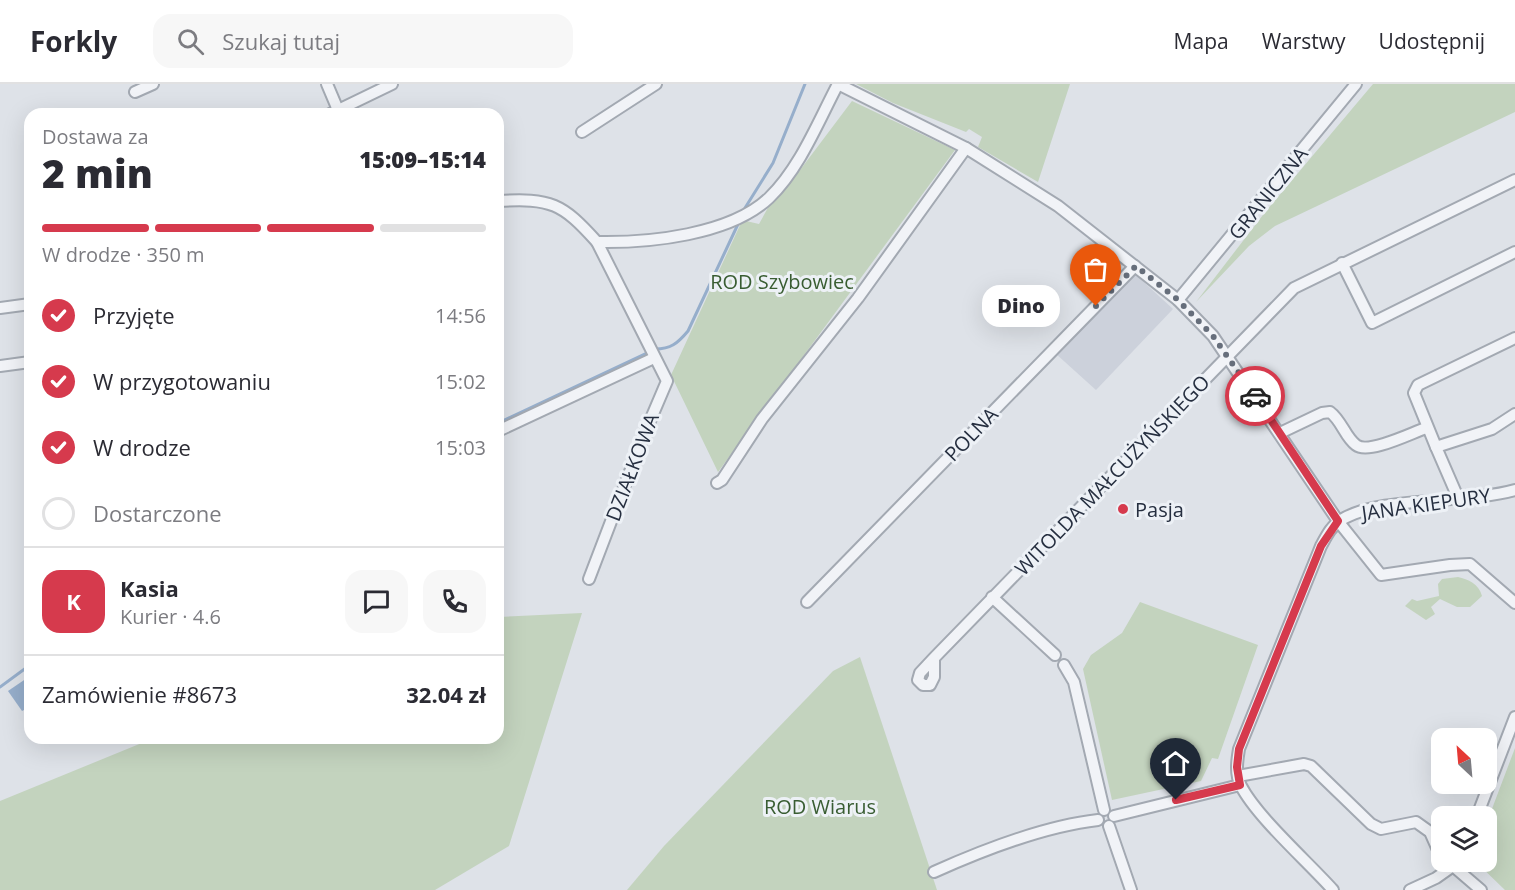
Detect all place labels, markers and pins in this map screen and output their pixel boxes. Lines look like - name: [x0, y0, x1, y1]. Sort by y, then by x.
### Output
- pin: [1070, 244, 1121, 306]
- callout: Dino: [982, 285, 1060, 327]
- place label: Pasja: [1135, 496, 1184, 523]
- marker: Pasja: [1116, 502, 1130, 516]
- pin: [1150, 738, 1201, 800]

